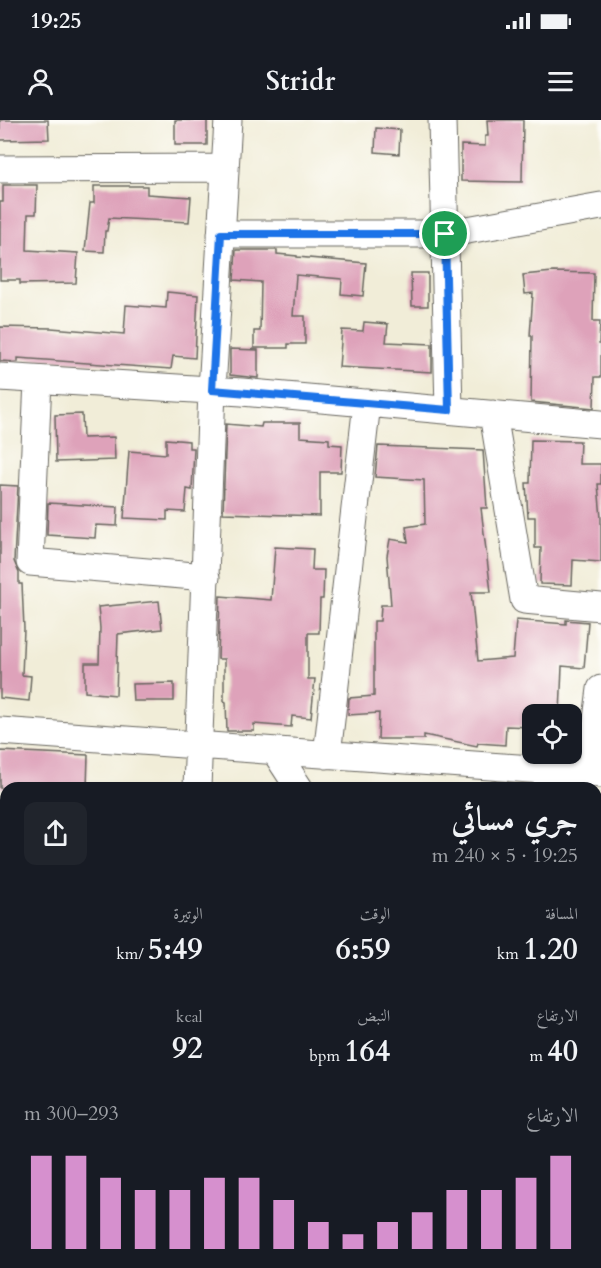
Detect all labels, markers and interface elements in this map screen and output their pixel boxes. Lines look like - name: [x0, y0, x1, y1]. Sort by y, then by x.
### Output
- text: 19:25: [30, 6, 81, 36]
- text: Stridr: [266, 63, 335, 100]
- icon: person: [24, 65, 57, 98]
- icon: menu: [544, 65, 577, 98]
- pin: [419, 208, 470, 259]
- icon: arrive: [428, 217, 461, 250]
- map controls: [522, 704, 582, 764]
- button: locate: [522, 704, 582, 764]
- text: جري مسائي: [452, 797, 578, 842]
- button: share: [24, 802, 87, 865]
- text: 19:25 · 5 × 240 m: [432, 842, 578, 869]
- text: الوتيرة: [173, 903, 203, 925]
- text: الوقت: [360, 903, 390, 925]
- text: المسافة: [545, 903, 578, 925]
- text: 5:49: [148, 929, 203, 970]
- text: 6:59: [336, 929, 390, 970]
- text: 1.20: [523, 929, 578, 970]
- text: /km: [116, 943, 148, 965]
- text: km: [497, 943, 523, 965]
- text: النبض: [357, 1005, 390, 1027]
- text: الارتفاع: [536, 1005, 578, 1027]
- text: kcal: [176, 1006, 203, 1028]
- text: 92: [172, 1028, 203, 1069]
- text: 164: [344, 1031, 390, 1072]
- text: 40: [547, 1031, 578, 1072]
- text: bpm: [309, 1045, 344, 1067]
- text: m: [529, 1045, 547, 1067]
- text: 293–300 m: [24, 1100, 119, 1127]
- text: الارتفاع: [526, 1102, 578, 1129]

